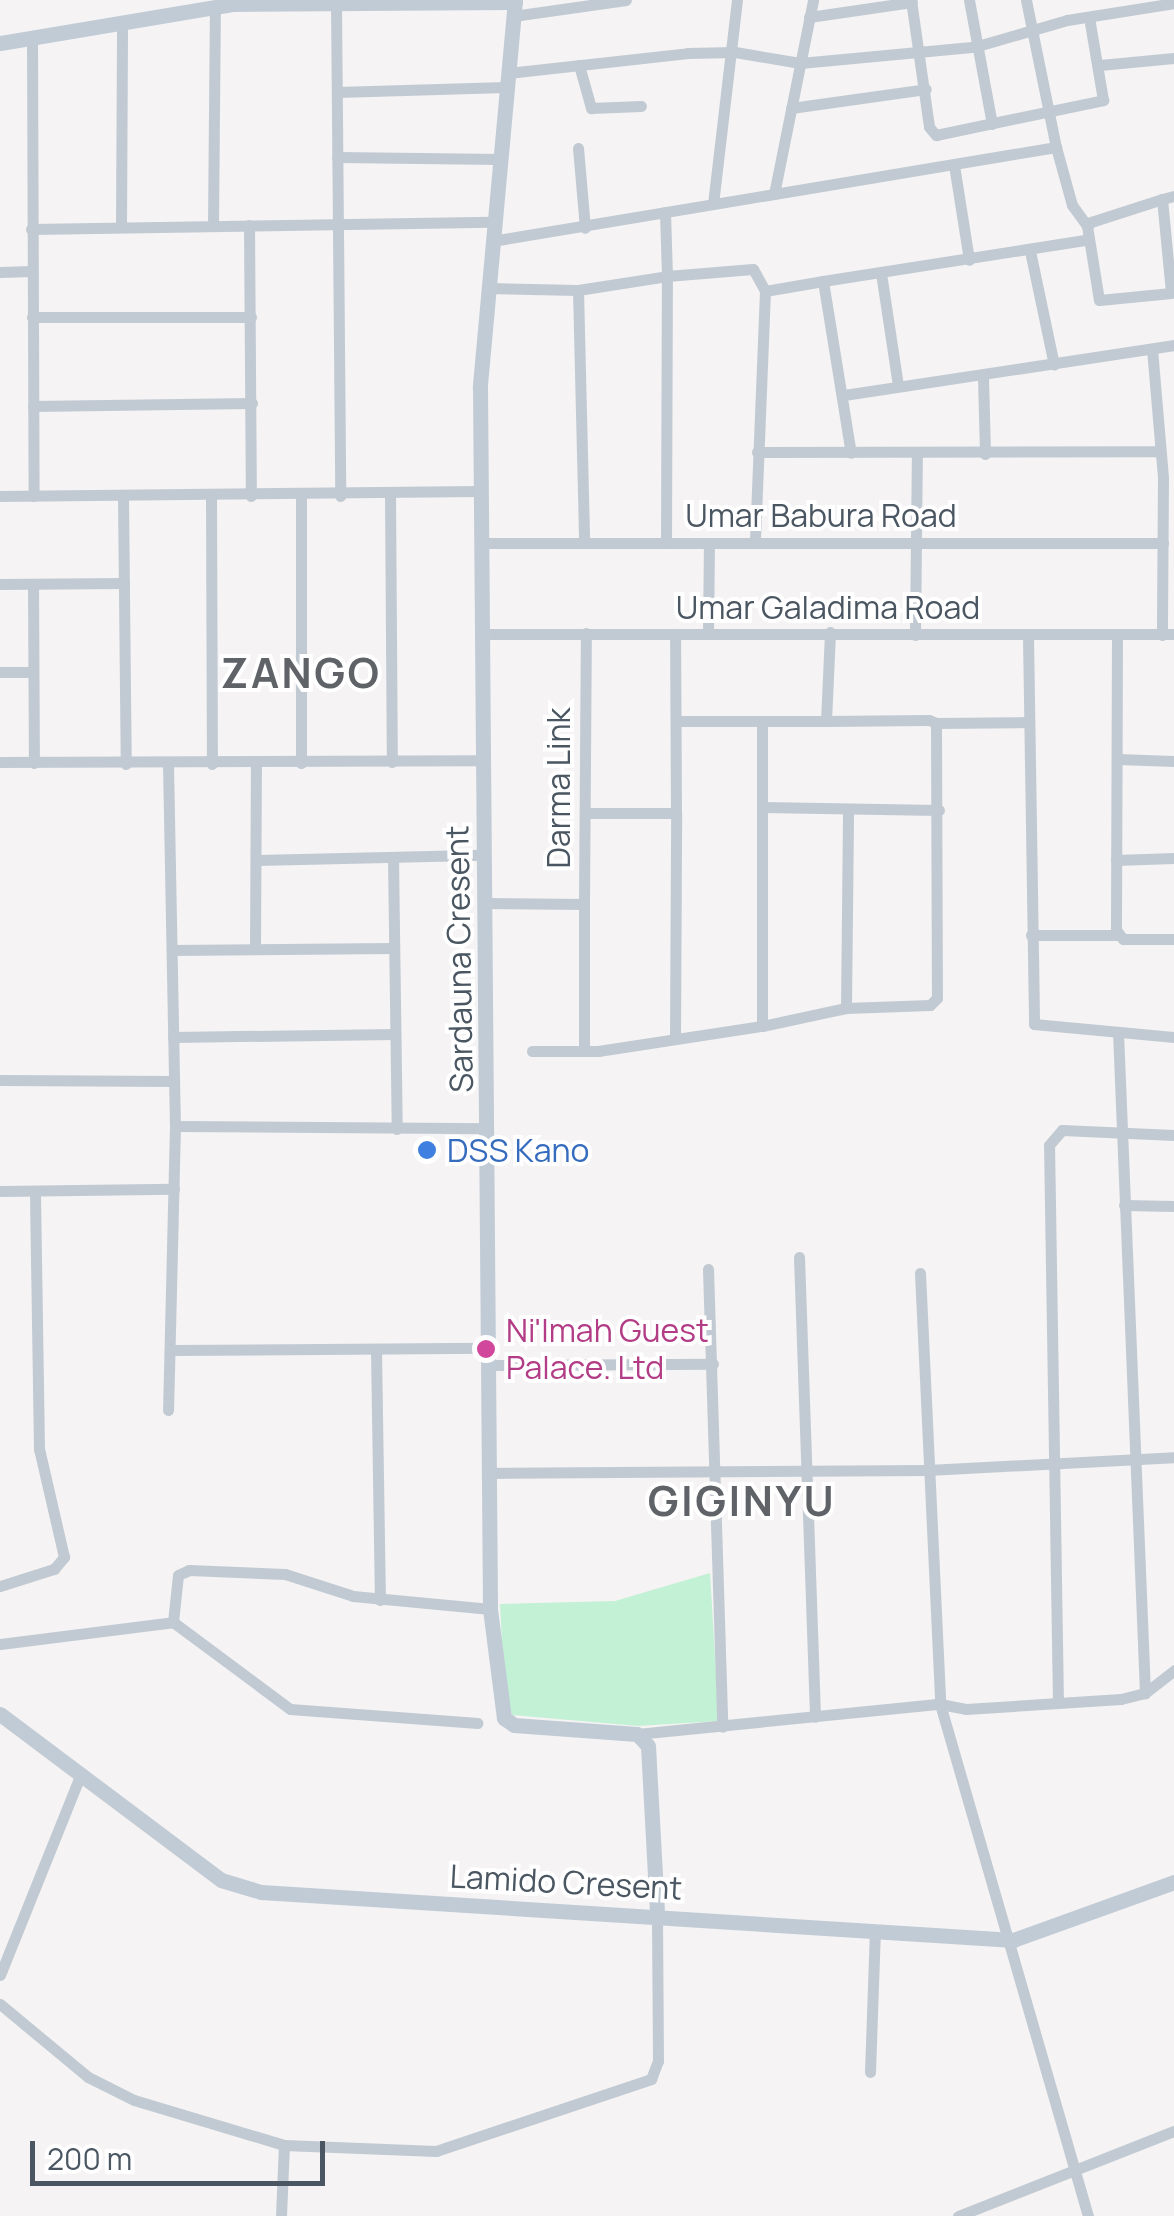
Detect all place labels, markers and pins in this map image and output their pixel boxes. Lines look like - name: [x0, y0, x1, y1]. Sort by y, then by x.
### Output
- place label: DSS Kano: [447, 1131, 589, 1169]
- marker: DSS Kano: [416, 1139, 438, 1161]
- place label: Ni'Imah Guest Palace. Ltd: [506, 1312, 709, 1387]
- marker: Ni'Imah Guest Palace. Ltd: [475, 1338, 497, 1360]

